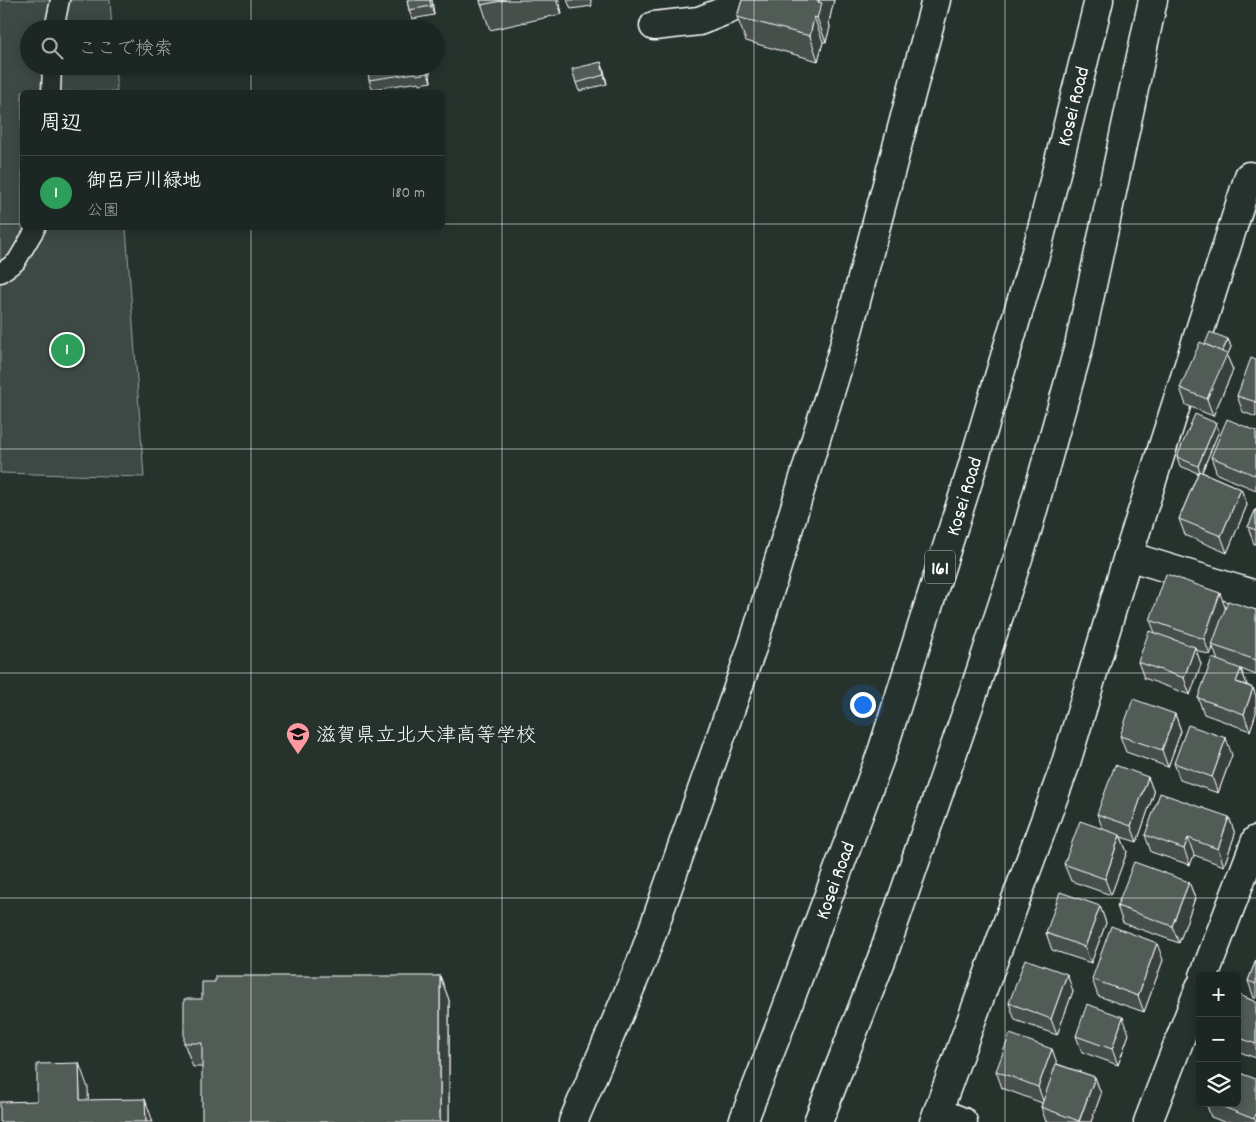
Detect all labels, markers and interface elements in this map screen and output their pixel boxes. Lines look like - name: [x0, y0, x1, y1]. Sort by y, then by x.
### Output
- search box: [20, 20, 445, 75]
- icon: search: [38, 34, 66, 62]
- text: ここで検索: [78, 37, 173, 64]
- street label: Kosei Road: [1052, 64, 1098, 149]
- text: 周辺: [40, 110, 82, 140]
- text: 御呂戸川緑地: [87, 169, 201, 196]
- text: 1: [54, 182, 58, 205]
- text: 180 m: [392, 182, 425, 205]
- text: 公園: [87, 200, 119, 223]
- pin: 1: [51, 331, 83, 369]
- street label: Kosei Road: [941, 454, 991, 540]
- road number: 161: [925, 550, 955, 584]
- your location: [850, 692, 876, 718]
- school or university icon: 滋賀県立北大津高等学校: [285, 721, 311, 755]
- place label: 滋賀県立北大津高等学校: [316, 723, 536, 751]
- street label: Kosei Road: [810, 838, 864, 924]
- map controls: [1196, 972, 1241, 1107]
- button: +: [1196, 972, 1241, 1017]
- button: −: [1196, 1017, 1241, 1062]
- button: layers: [1196, 1062, 1241, 1107]

